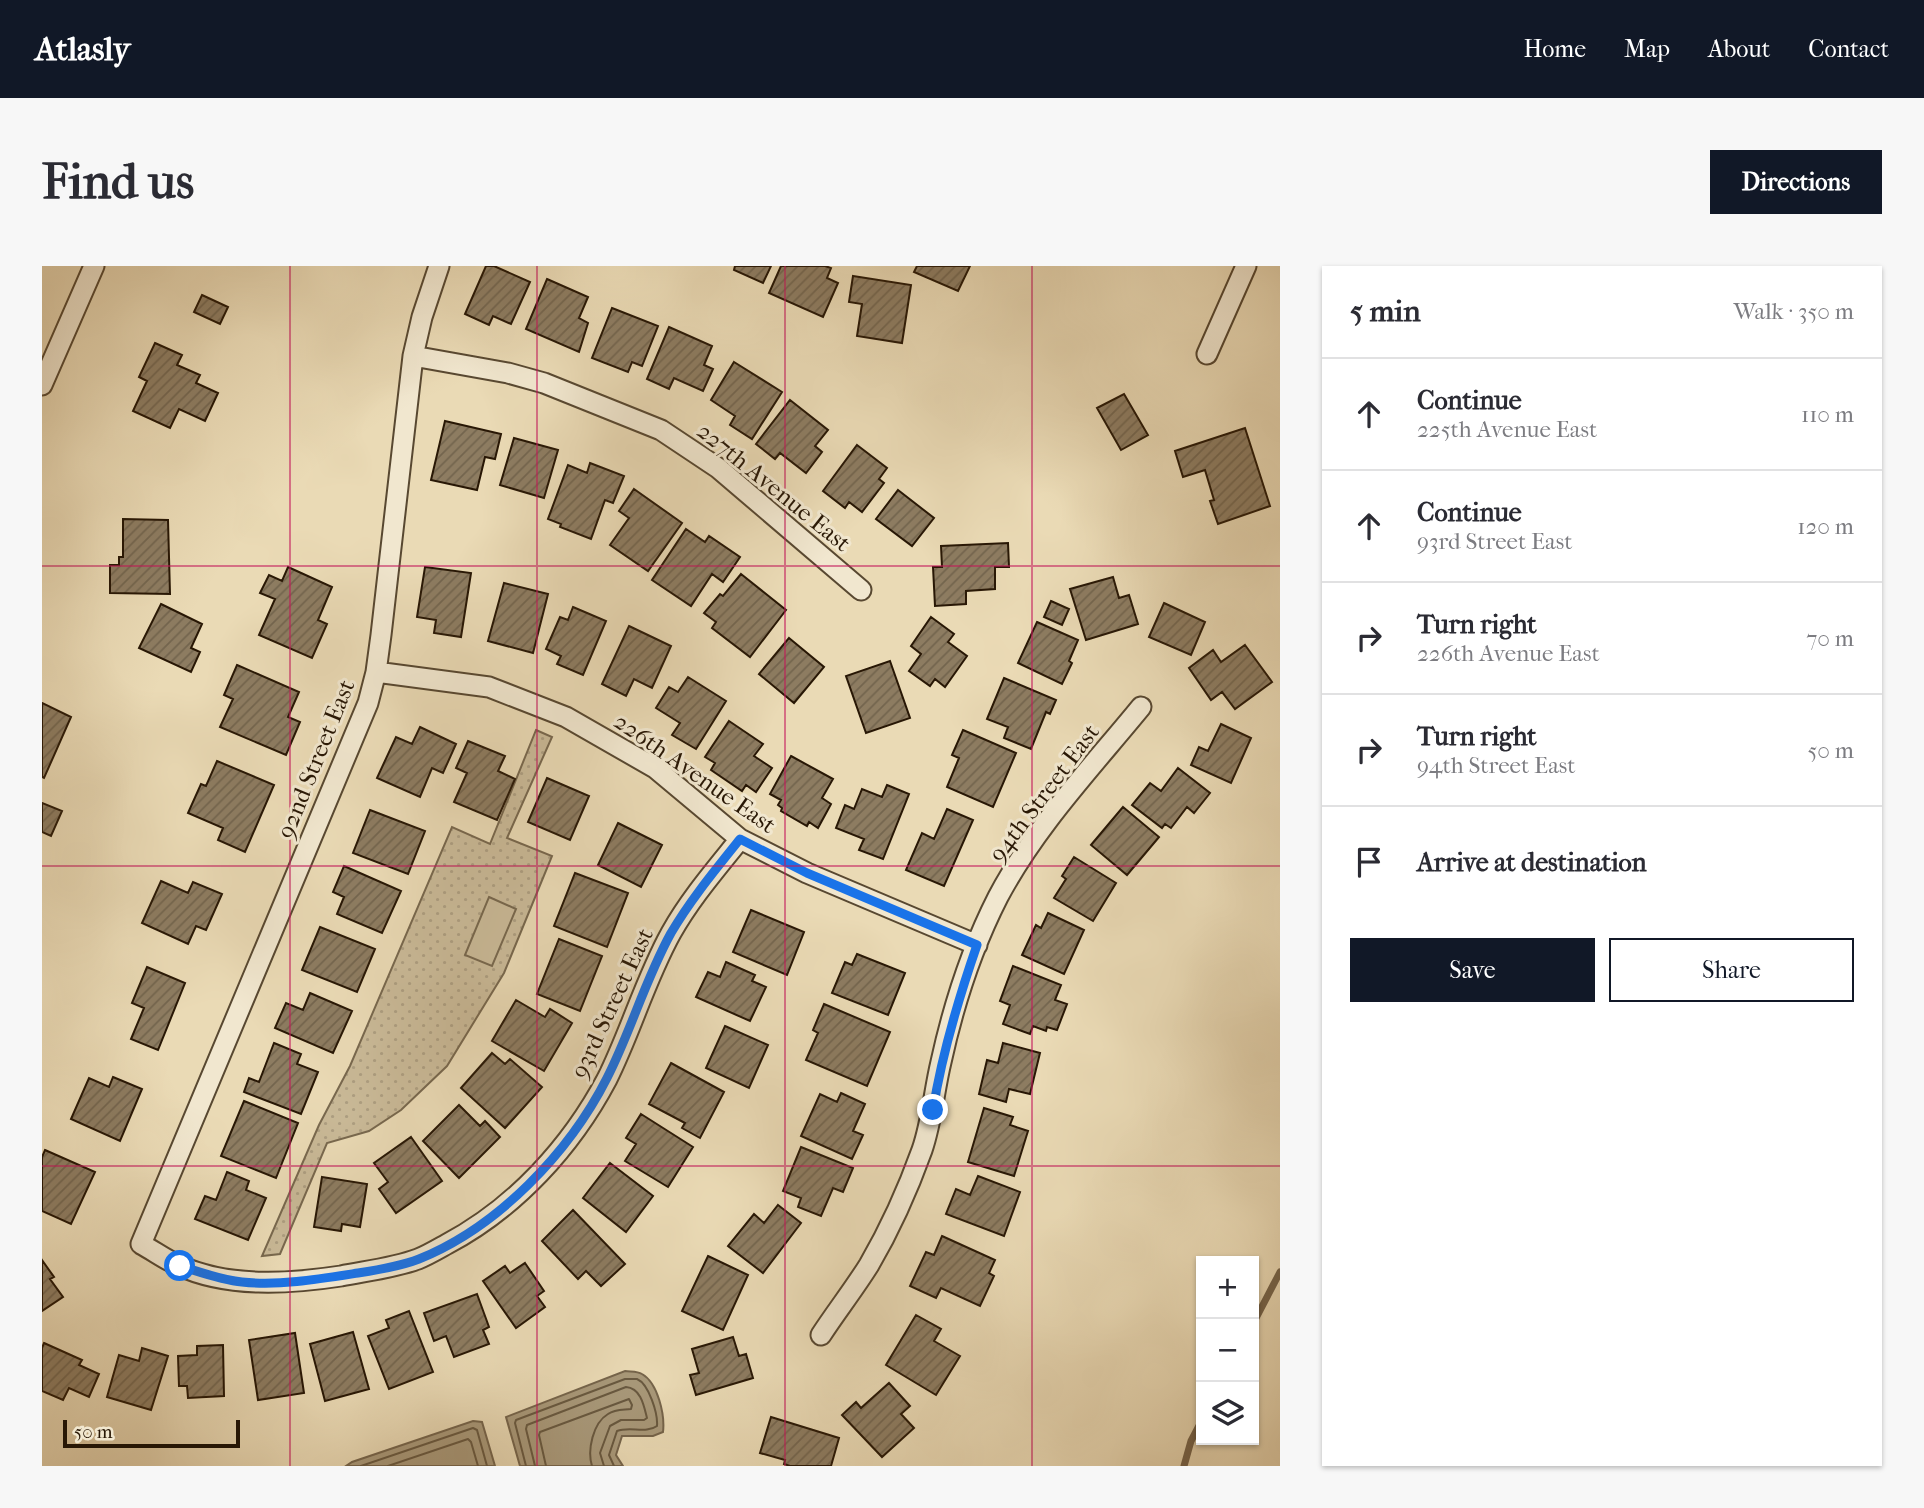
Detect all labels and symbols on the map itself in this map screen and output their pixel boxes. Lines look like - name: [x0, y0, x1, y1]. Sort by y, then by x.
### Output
- street label: 227th Avenue East: [692, 417, 857, 558]
- street label: 92nd Street East: [271, 675, 361, 842]
- street label: 226th Avenue East: [609, 707, 781, 839]
- street label: 94th Street East: [983, 718, 1105, 867]
- street label: 93rd Street East: [565, 923, 659, 1082]
- route end: [917, 1094, 948, 1125]
- route start: [164, 1250, 195, 1281]
- scale bar: [63, 1417, 240, 1449]

